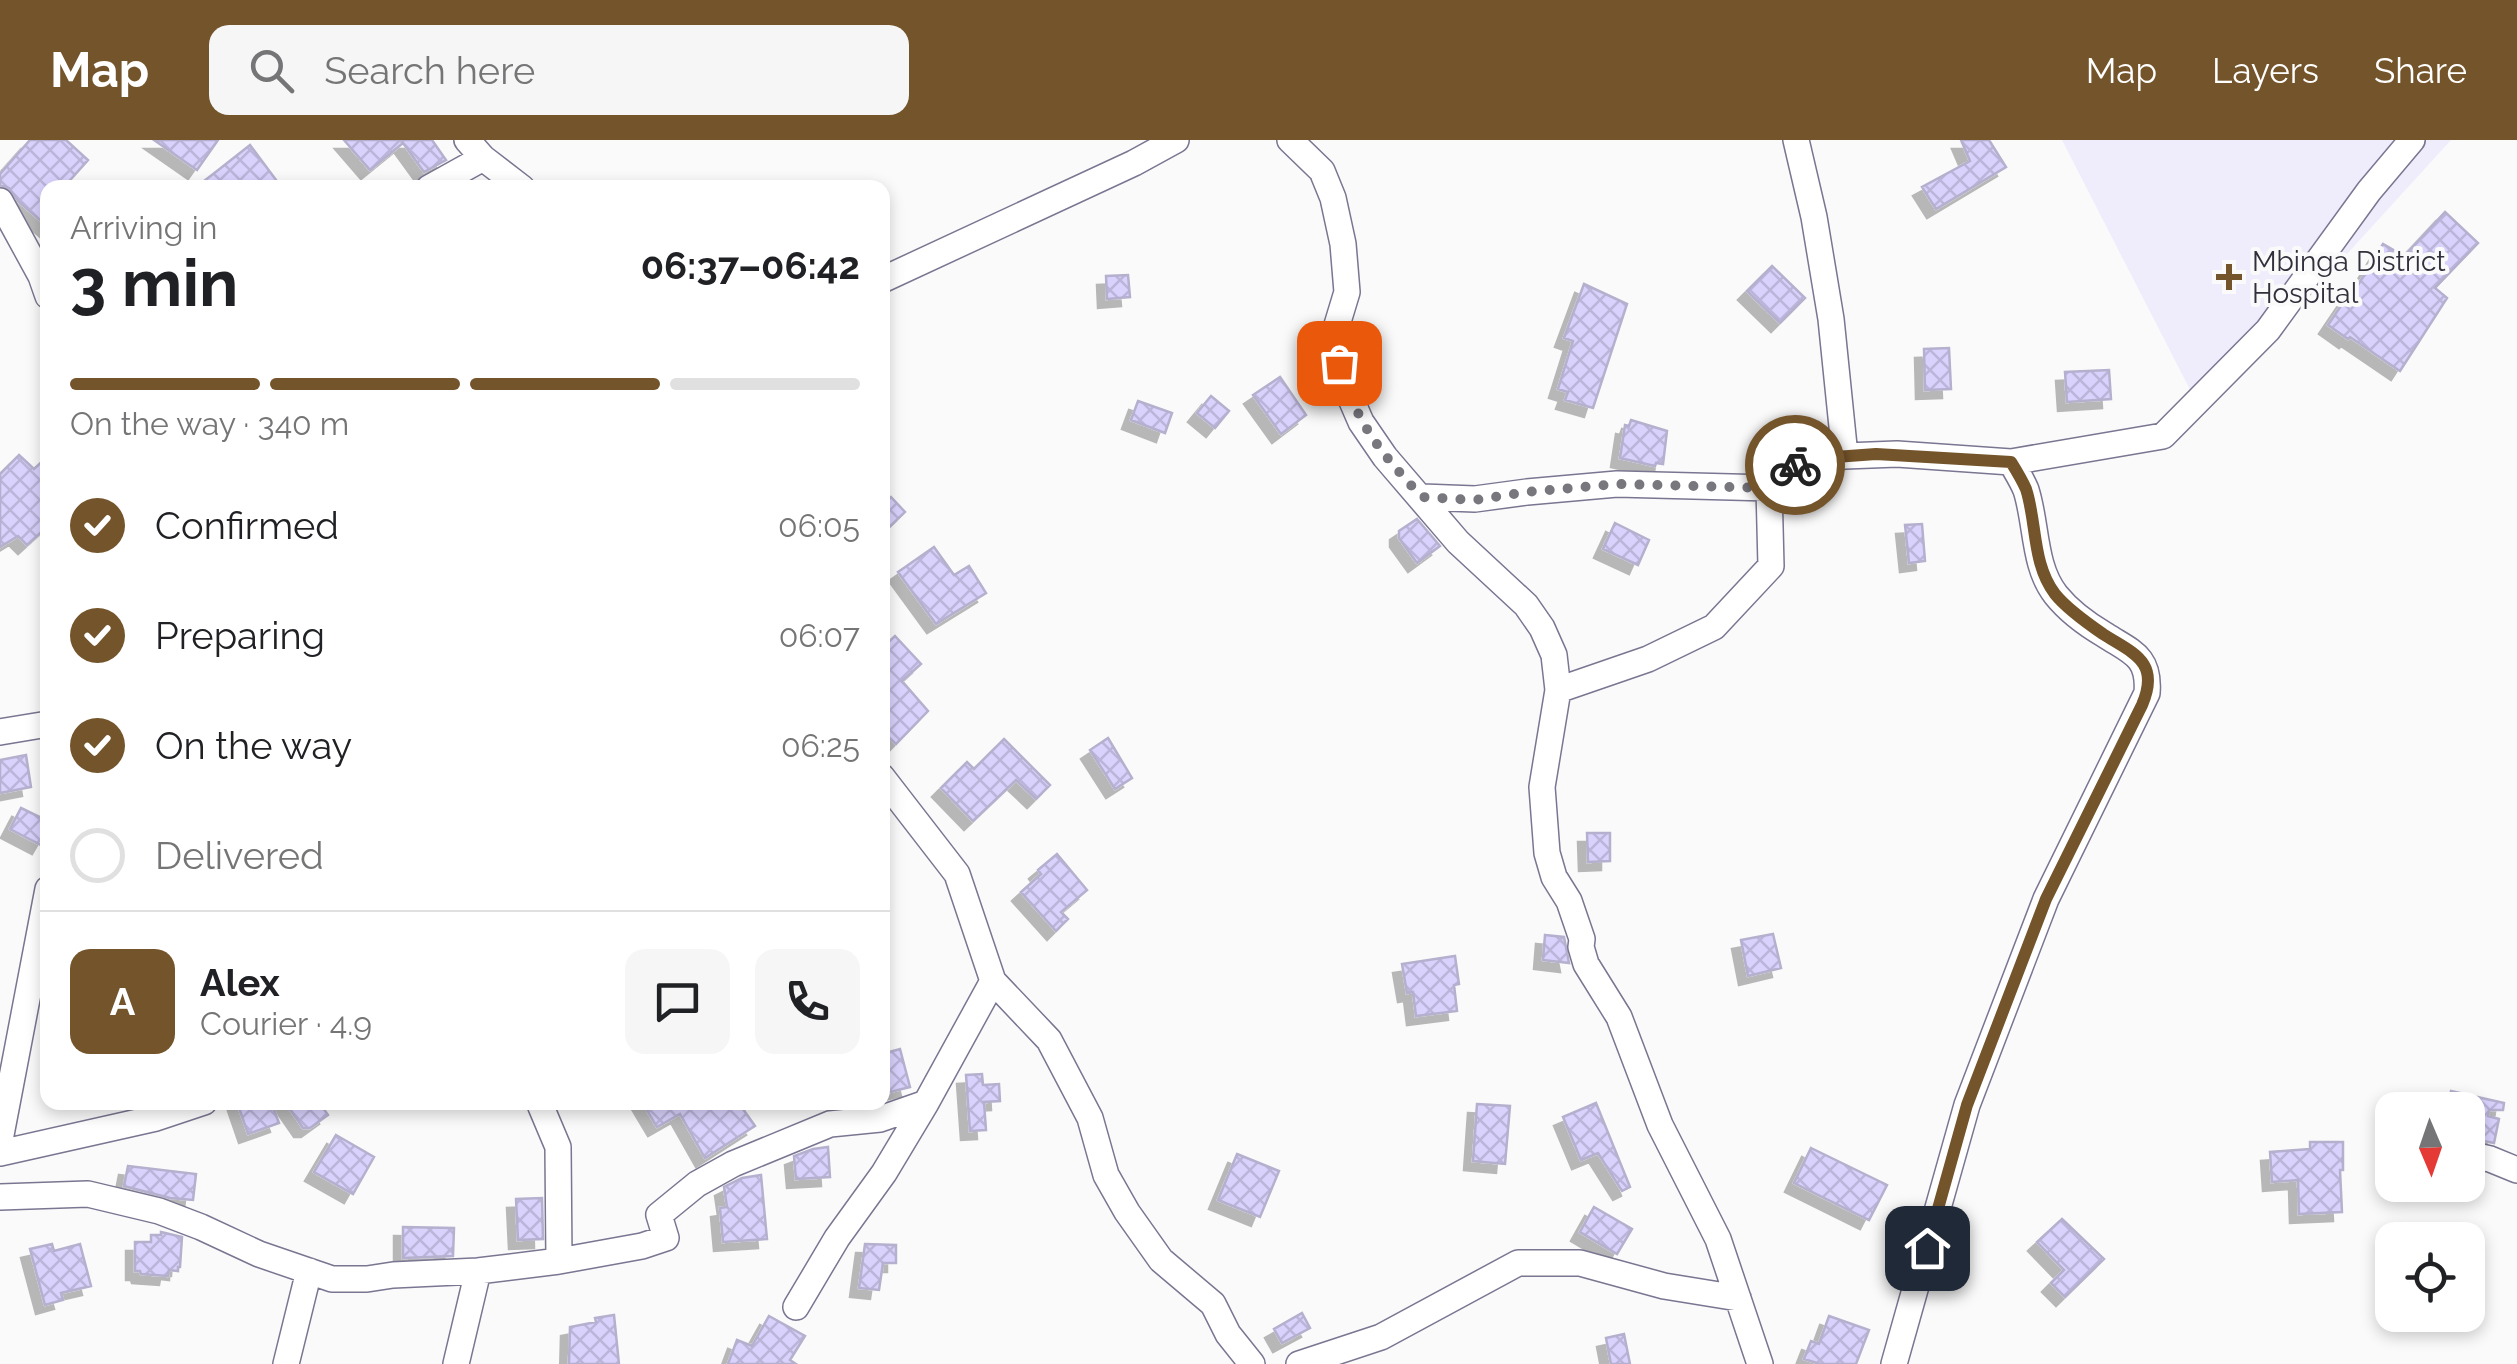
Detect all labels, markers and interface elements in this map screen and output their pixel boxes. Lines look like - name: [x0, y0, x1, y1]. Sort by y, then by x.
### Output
- search box: [209, 25, 909, 115]
- text: Map: [50, 42, 149, 98]
- icon: search: [244, 43, 299, 98]
- text: Search here: [324, 48, 535, 93]
- text: Map: [2086, 50, 2157, 91]
- text: Layers: [2212, 50, 2319, 91]
- text: Share: [2374, 50, 2467, 91]
- text: Arriving in: [70, 209, 217, 246]
- text: 06:37–06:42: [641, 243, 860, 288]
- text: 3 min: [70, 245, 238, 321]
- place label: Mbinga District Hospital: [2252, 245, 2446, 310]
- marker: Mbinga District Hospital: [2216, 264, 2242, 290]
- pin: [1297, 321, 1382, 406]
- icon: bag: [1312, 336, 1367, 391]
- text: On the way · 340 m: [70, 405, 349, 442]
- courier: [1745, 415, 1845, 515]
- icon: bike: [1768, 438, 1823, 493]
- icon: check: [70, 498, 125, 553]
- text: Confirmed: [155, 503, 339, 548]
- text: 06:05: [778, 507, 860, 544]
- icon: check: [70, 608, 125, 663]
- text: Preparing: [155, 613, 325, 658]
- text: 06:07: [779, 617, 860, 654]
- icon: check: [70, 718, 125, 773]
- text: On the way: [155, 723, 352, 768]
- text: 06:25: [781, 727, 860, 764]
- text: Delivered: [155, 833, 324, 878]
- button: chat: [625, 949, 730, 1054]
- button: phone: [755, 949, 860, 1054]
- text: Alex: [200, 960, 280, 1005]
- text: A: [110, 979, 135, 1024]
- text: Courier · 4.9: [200, 1005, 372, 1042]
- north arrow: [2375, 1092, 2485, 1202]
- map controls: [2375, 1092, 2485, 1332]
- pin: [1885, 1206, 1970, 1291]
- icon: home: [1900, 1221, 1955, 1276]
- button: locate: [2375, 1222, 2485, 1332]

